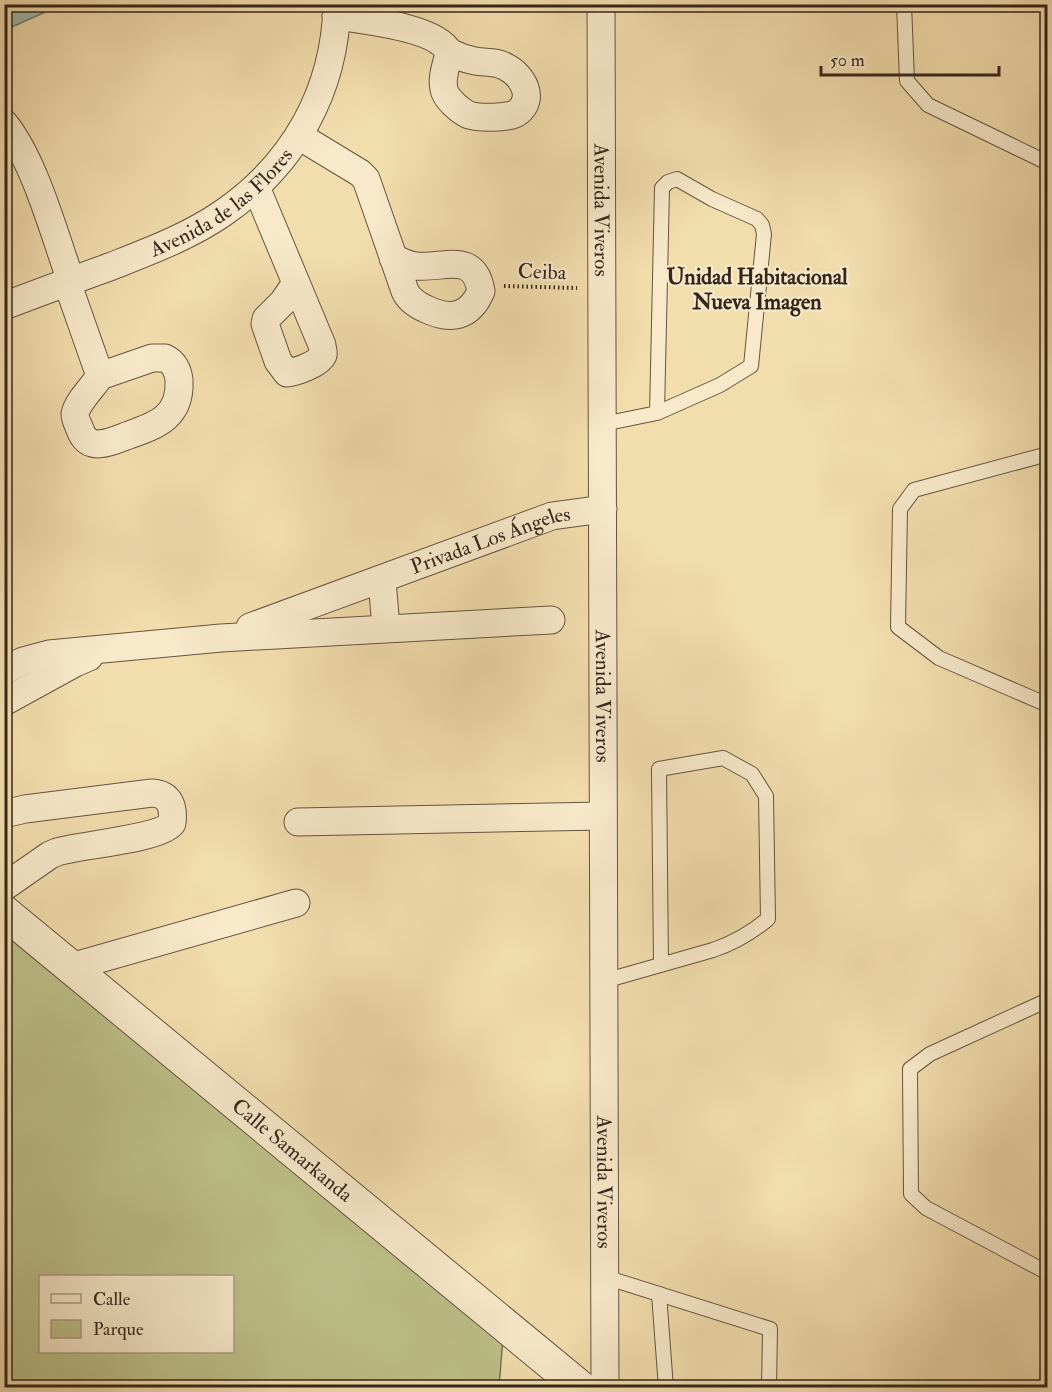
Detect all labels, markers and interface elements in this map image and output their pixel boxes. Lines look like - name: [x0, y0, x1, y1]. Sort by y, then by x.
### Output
- scale bar: [821, 39, 1000, 77]
- text: 50 m: [830, 49, 865, 72]
- street label: Avenida Viveros: [588, 142, 615, 277]
- street label: Avenida de las Flores: [145, 143, 299, 263]
- street label: Ceiba: [517, 258, 567, 286]
- district label: Unidad Habitacional Nueva Imagen: [666, 263, 848, 317]
- street label: Privada Los Ángeles: [407, 500, 572, 580]
- street label: Avenida Viveros: [589, 628, 617, 763]
- street label: Calle Samarkanda: [226, 1092, 359, 1208]
- street label: Avenida Viveros: [591, 1114, 618, 1249]
- legend: [39, 1275, 234, 1353]
- text: Calle: [93, 1288, 131, 1311]
- text: Parque: [93, 1318, 144, 1341]

